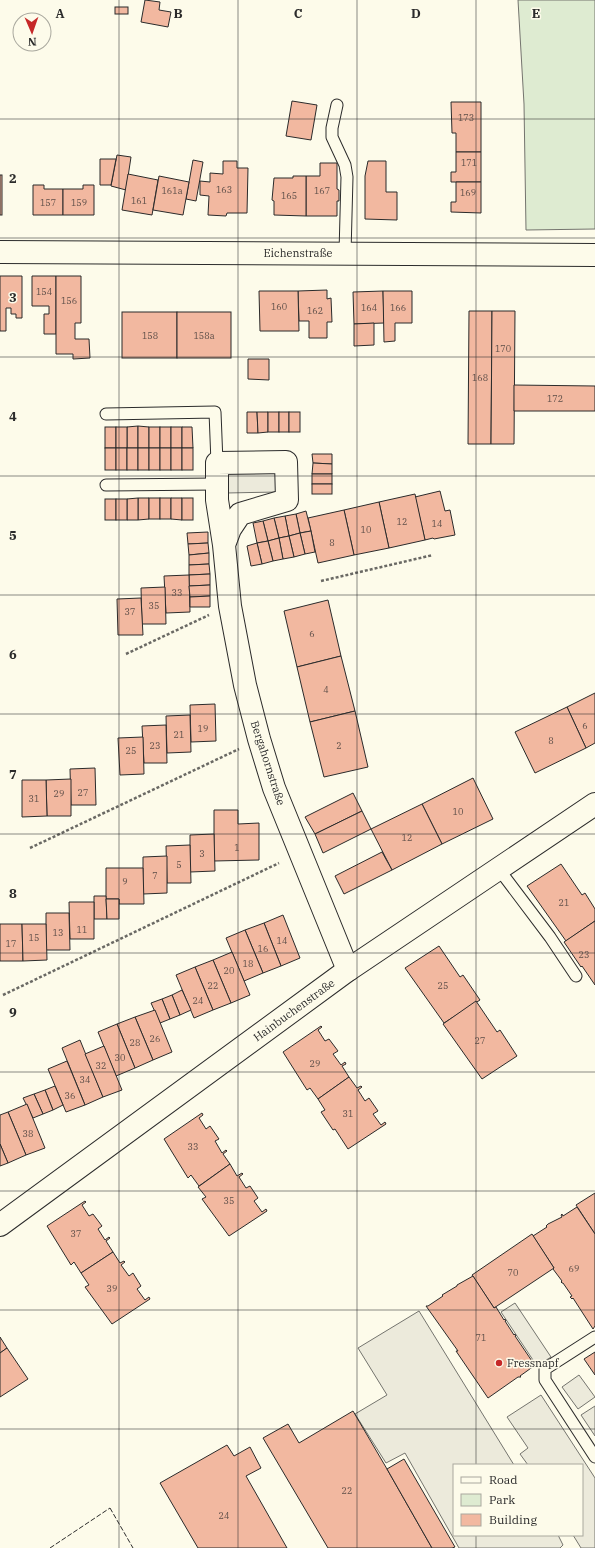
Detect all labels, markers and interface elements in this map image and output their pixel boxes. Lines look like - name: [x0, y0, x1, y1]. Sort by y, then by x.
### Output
- text: A: [55, 5, 65, 22]
- text: B: [173, 5, 183, 22]
- text: C: [294, 5, 303, 22]
- text: D: [411, 5, 421, 22]
- text: E: [532, 5, 540, 22]
- north arrow: [12, 12, 52, 52]
- text: N: [27, 35, 37, 49]
- house number: 173: [458, 112, 474, 123]
- house number: 171: [461, 157, 477, 168]
- text: 2: [9, 170, 17, 187]
- house number: 163: [216, 184, 232, 195]
- house number: 161a: [161, 185, 183, 196]
- house number: 167: [314, 185, 330, 196]
- house number: 169: [460, 187, 476, 198]
- house number: 165: [281, 190, 297, 201]
- house number: 161: [131, 195, 147, 206]
- house number: 157: [40, 197, 56, 208]
- house number: 159: [71, 197, 87, 208]
- street label: Eichenstraße: [264, 246, 333, 260]
- house number: 154: [36, 286, 52, 297]
- text: 3: [9, 289, 17, 306]
- house number: 156: [61, 295, 77, 306]
- house number: 160: [271, 301, 287, 312]
- house number: 164: [361, 302, 377, 313]
- house number: 166: [390, 302, 406, 313]
- house number: 162: [307, 305, 323, 316]
- house number: 158: [142, 330, 158, 341]
- house number: 158a: [193, 330, 215, 341]
- house number: 170: [495, 343, 511, 354]
- house number: 168: [472, 372, 488, 383]
- house number: 172: [547, 393, 563, 404]
- text: 4: [9, 408, 17, 425]
- house number: 12: [397, 516, 407, 527]
- house number: 14: [432, 518, 442, 529]
- house number: 10: [361, 524, 371, 535]
- text: 5: [9, 527, 17, 544]
- house number: 8: [329, 537, 335, 548]
- house number: 33: [172, 587, 182, 598]
- house number: 35: [149, 600, 159, 611]
- house number: 37: [125, 606, 135, 617]
- house number: 6: [309, 628, 315, 639]
- text: 6: [9, 646, 17, 663]
- house number: 4: [323, 684, 329, 695]
- street label: Bergahornstraße: [248, 719, 288, 807]
- house number: 6: [582, 720, 588, 731]
- house number: 19: [198, 723, 208, 734]
- house number: 21: [174, 729, 184, 740]
- house number: 8: [548, 735, 554, 746]
- house number: 23: [150, 740, 160, 751]
- house number: 2: [336, 740, 342, 751]
- house number: 25: [126, 745, 136, 756]
- text: 7: [9, 766, 17, 783]
- house number: 27: [78, 787, 88, 798]
- house number: 29: [54, 788, 64, 799]
- house number: 31: [29, 793, 39, 804]
- house number: 10: [453, 806, 463, 817]
- house number: 12: [402, 832, 412, 843]
- house number: 1: [234, 842, 240, 853]
- house number: 3: [199, 848, 205, 859]
- house number: 5: [176, 859, 182, 870]
- house number: 7: [152, 870, 158, 881]
- house number: 9: [122, 876, 128, 887]
- text: 8: [9, 885, 17, 902]
- house number: 21: [559, 897, 569, 908]
- house number: 11: [77, 924, 87, 935]
- house number: 13: [53, 927, 63, 938]
- house number: 15: [29, 932, 39, 943]
- house number: 14: [277, 935, 287, 946]
- house number: 17: [6, 938, 16, 949]
- house number: 16: [258, 943, 268, 954]
- house number: 23: [579, 949, 589, 960]
- house number: 18: [243, 958, 253, 969]
- house number: 20: [224, 965, 234, 976]
- street label: Hainbuchenstraße: [251, 976, 337, 1044]
- house number: 22: [208, 980, 218, 991]
- house number: 25: [438, 980, 448, 991]
- house number: 24: [193, 995, 203, 1006]
- text: 9: [9, 1004, 17, 1021]
- house number: 26: [150, 1033, 160, 1044]
- house number: 27: [475, 1035, 485, 1046]
- house number: 28: [130, 1037, 140, 1048]
- house number: 30: [115, 1052, 125, 1063]
- house number: 29: [310, 1058, 320, 1069]
- house number: 32: [96, 1060, 106, 1071]
- house number: 34: [80, 1074, 90, 1085]
- house number: 36: [65, 1090, 75, 1101]
- house number: 31: [343, 1108, 353, 1119]
- house number: 38: [23, 1128, 33, 1139]
- house number: 33: [188, 1141, 198, 1152]
- house number: 35: [224, 1195, 234, 1206]
- house number: 37: [71, 1228, 81, 1239]
- house number: 69: [569, 1263, 579, 1274]
- house number: 70: [508, 1267, 518, 1278]
- house number: 39: [107, 1283, 117, 1294]
- house number: 71: [476, 1332, 486, 1343]
- place label: Fressnapf: [507, 1356, 560, 1370]
- marker: Fressnapf: [494, 1358, 504, 1368]
- legend: [453, 1464, 583, 1536]
- text: Road: [489, 1472, 518, 1487]
- house number: 22: [342, 1485, 352, 1496]
- text: Park: [489, 1492, 515, 1507]
- house number: 24: [219, 1510, 229, 1521]
- text: Building: [489, 1512, 537, 1527]

